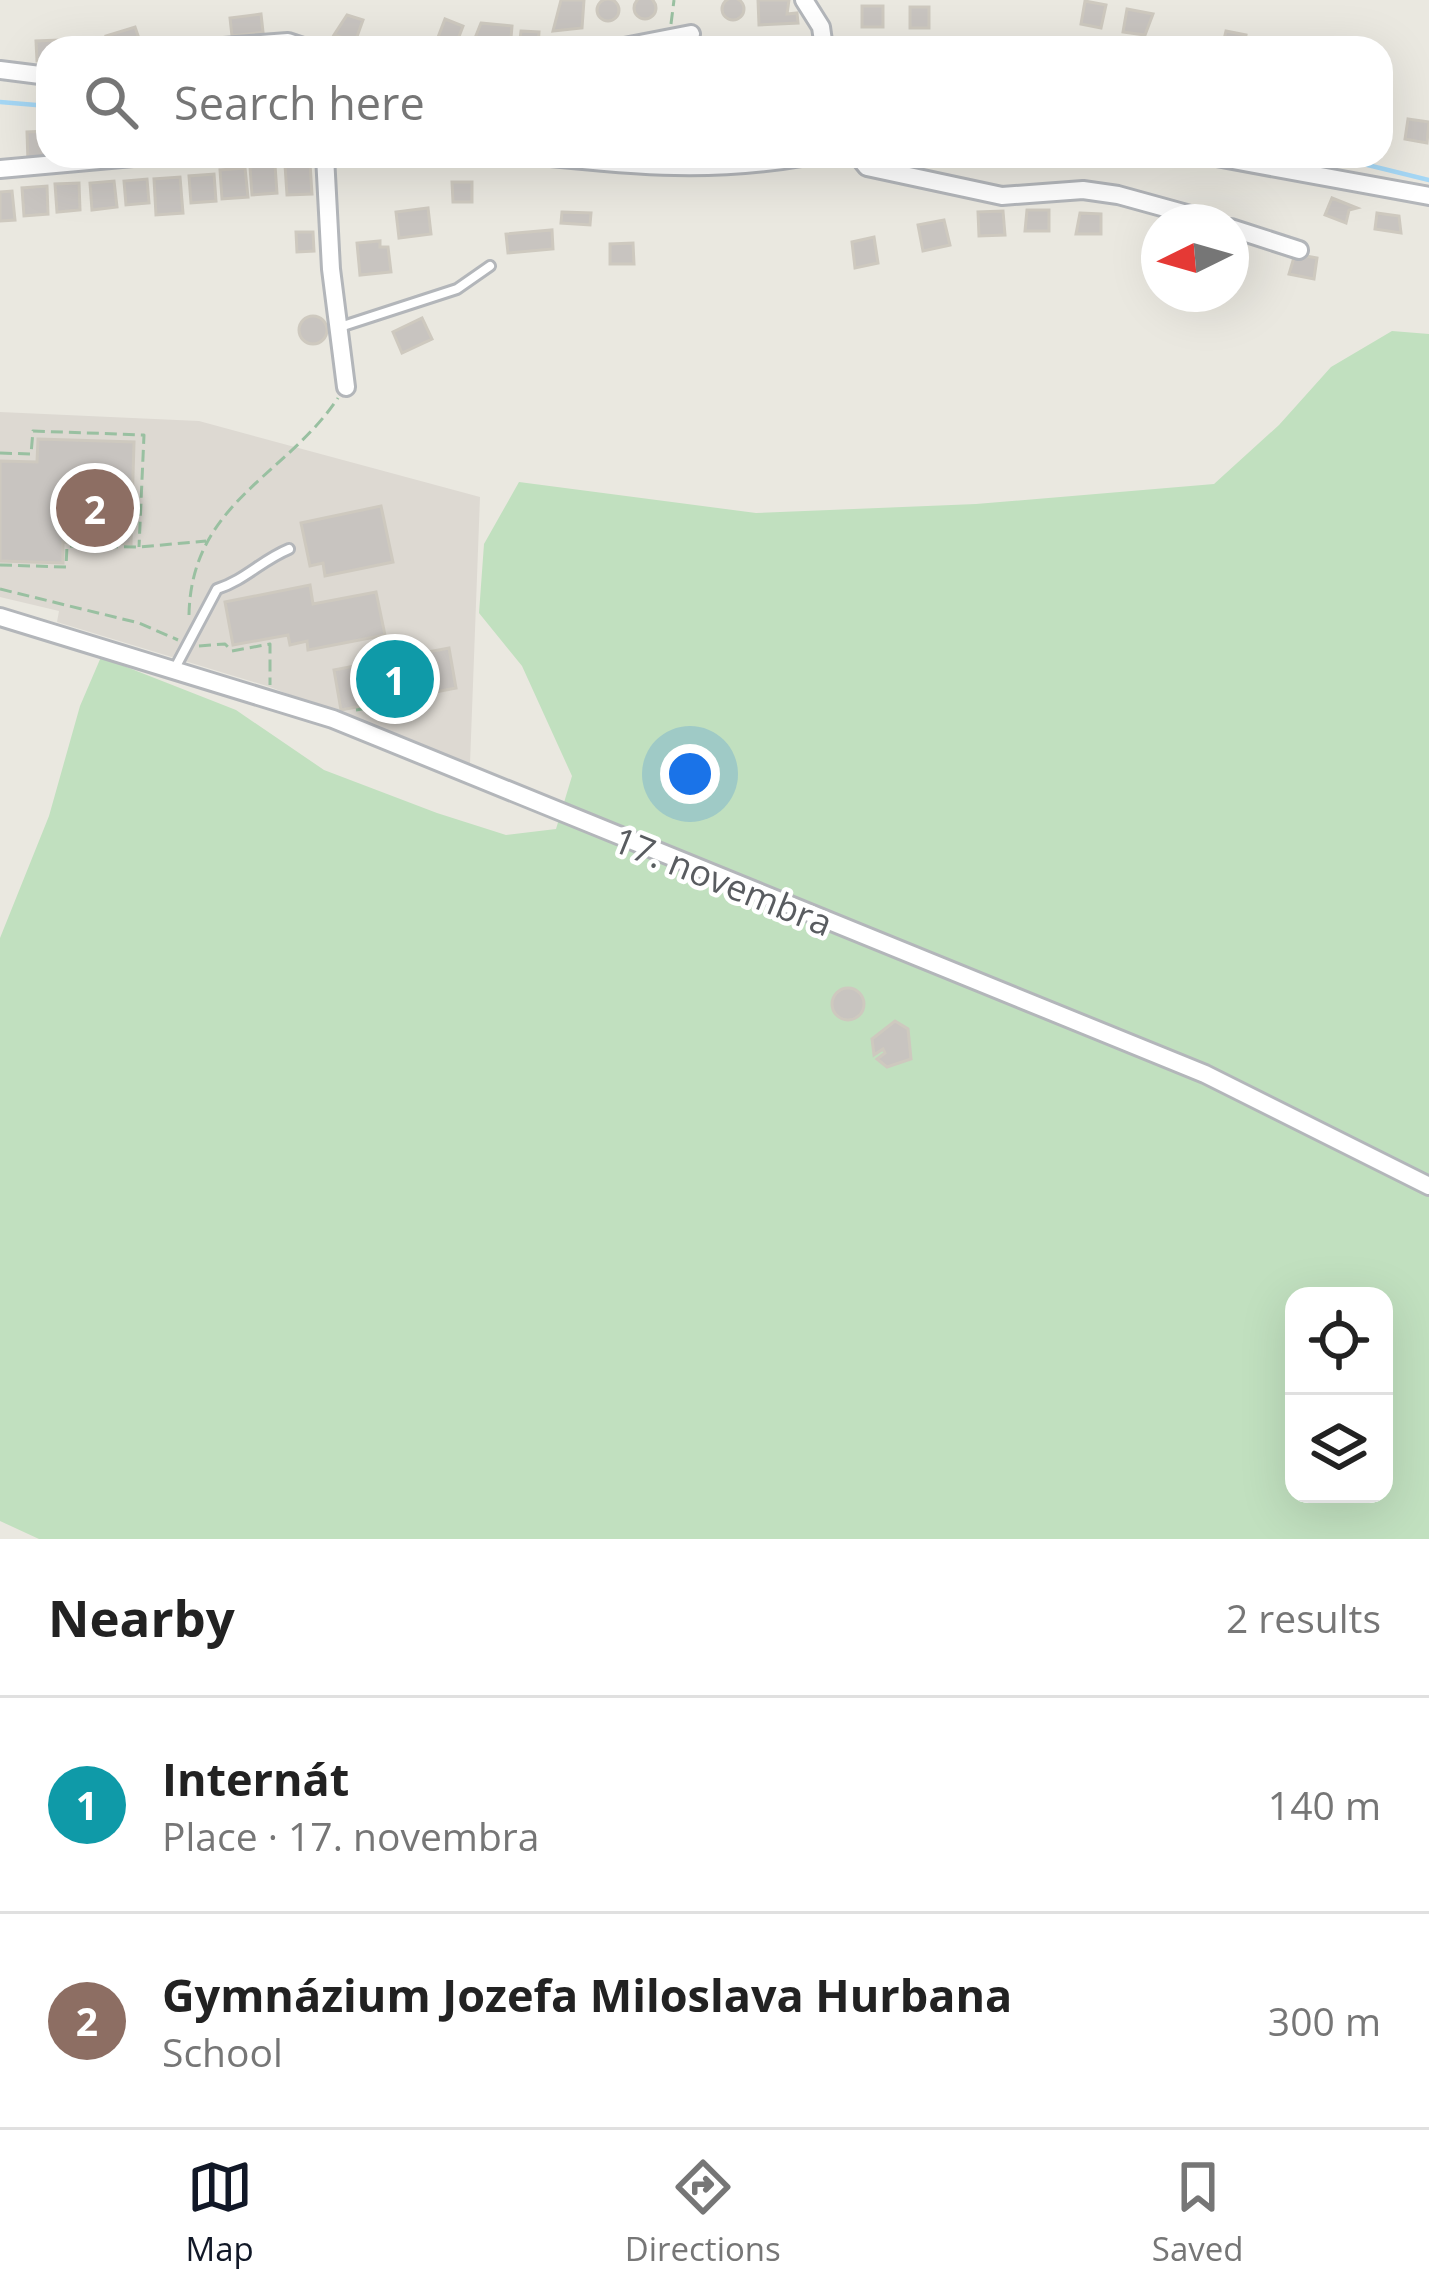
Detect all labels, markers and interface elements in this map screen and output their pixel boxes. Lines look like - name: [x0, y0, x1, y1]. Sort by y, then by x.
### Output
- search box: [36, 36, 1393, 168]
- icon: search: [78, 69, 144, 135]
- text: Search here: [174, 72, 425, 133]
- north arrow: [1141, 204, 1249, 312]
- pin: 2: [56, 463, 134, 553]
- pin: 1: [356, 634, 434, 724]
- your location: [660, 744, 720, 804]
- street label: 17. novembra: [606, 815, 840, 947]
- map controls: [1285, 1287, 1393, 1503]
- button: locate: [1285, 1287, 1393, 1395]
- button: layers: [1285, 1395, 1393, 1503]
- text: Nearby: [48, 1582, 235, 1652]
- text: 2 results: [1226, 1591, 1381, 1644]
- text: Internát: [162, 1748, 349, 1809]
- text: 1: [76, 1778, 98, 1831]
- text: 140 m: [1268, 1778, 1381, 1831]
- text: Place · 17. novembra: [162, 1809, 539, 1862]
- text: Gymnázium Jozefa Miloslava Hurbana: [162, 1964, 1012, 2025]
- text: 2: [76, 1994, 98, 2047]
- text: 300 m: [1268, 1994, 1381, 2047]
- text: School: [162, 2025, 283, 2078]
- tab: Map: [186, 2154, 254, 2271]
- tab: Directions: [625, 2154, 781, 2271]
- tab: Saved: [1152, 2154, 1243, 2271]

